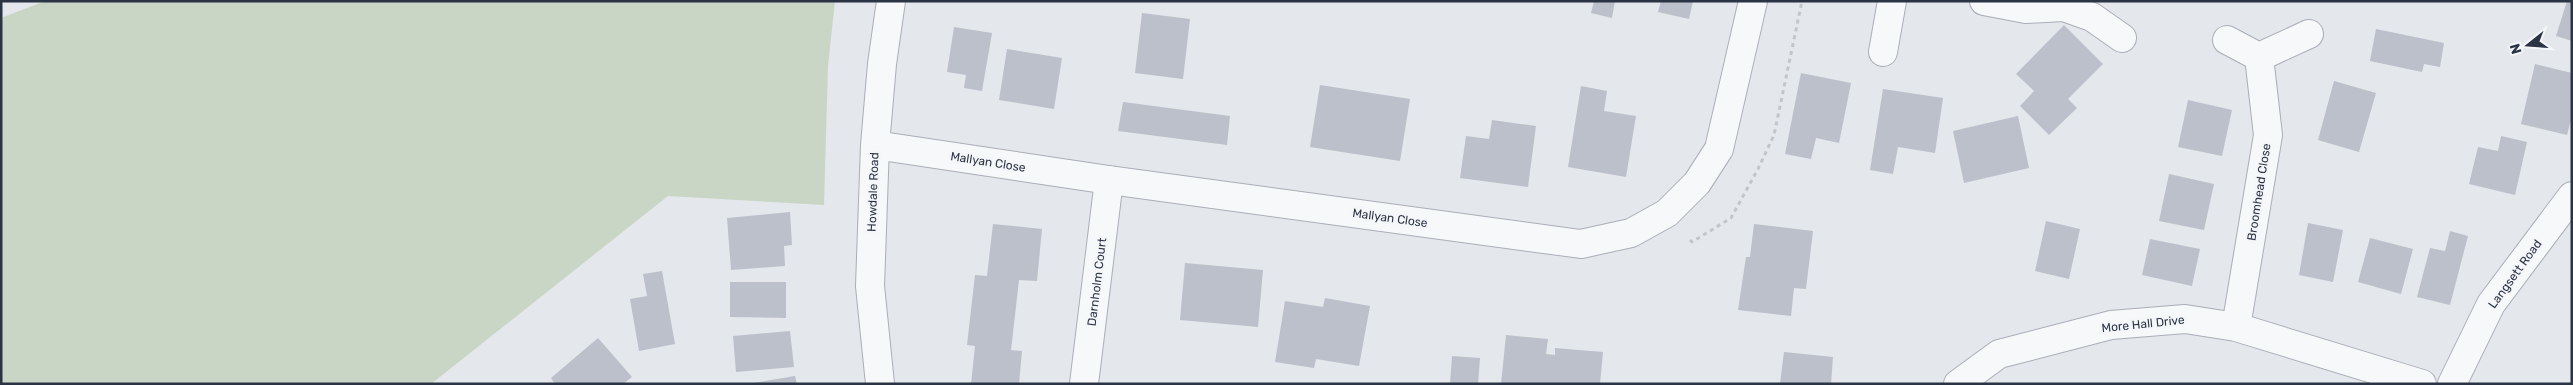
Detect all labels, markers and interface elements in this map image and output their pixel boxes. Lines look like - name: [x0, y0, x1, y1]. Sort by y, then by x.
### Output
- north arrow: [2503, 20, 2553, 70]
- text: N: [2506, 41, 2526, 56]
- street label: Broomhead Close: [2244, 142, 2274, 242]
- street label: Mallyan Close: [949, 149, 1027, 175]
- street label: Howdale Road: [865, 152, 881, 232]
- street label: Mallyan Close: [1351, 206, 1429, 230]
- street label: Darnholm Court: [1085, 237, 1109, 327]
- street label: Langsett Road: [2485, 237, 2545, 311]
- street label: More Hall Drive: [2101, 313, 2185, 335]

